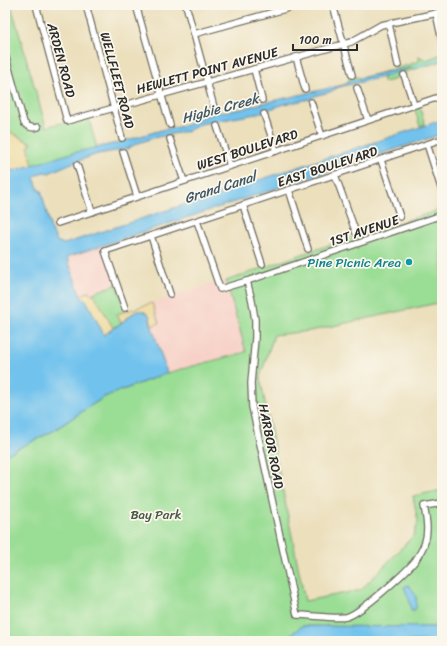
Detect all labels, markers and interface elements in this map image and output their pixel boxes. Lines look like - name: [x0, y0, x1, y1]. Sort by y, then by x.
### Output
- street label: ARDEN ROAD: [40, 19, 83, 100]
- scale bar: [293, 26, 357, 52]
- street label: WELLFLEET ROAD: [94, 29, 142, 131]
- text: 100 m: [299, 29, 332, 51]
- street label: HEWLETT POINT AVENUE: [134, 40, 281, 100]
- water label: Higbie Creek: [179, 86, 263, 131]
- street label: WEST BOULEVARD: [194, 122, 301, 177]
- street label: EAST BOULEVARD: [274, 139, 381, 194]
- water label: Grand Canal: [181, 163, 262, 211]
- street label: 1ST AVENUE: [326, 208, 403, 253]
- place label: Pine Picnic Area: [307, 251, 401, 274]
- marker: Pine Picnic Area: [404, 257, 414, 267]
- street label: HARBOR ROAD: [252, 402, 291, 491]
- park label: Bay Park: [130, 503, 182, 526]

